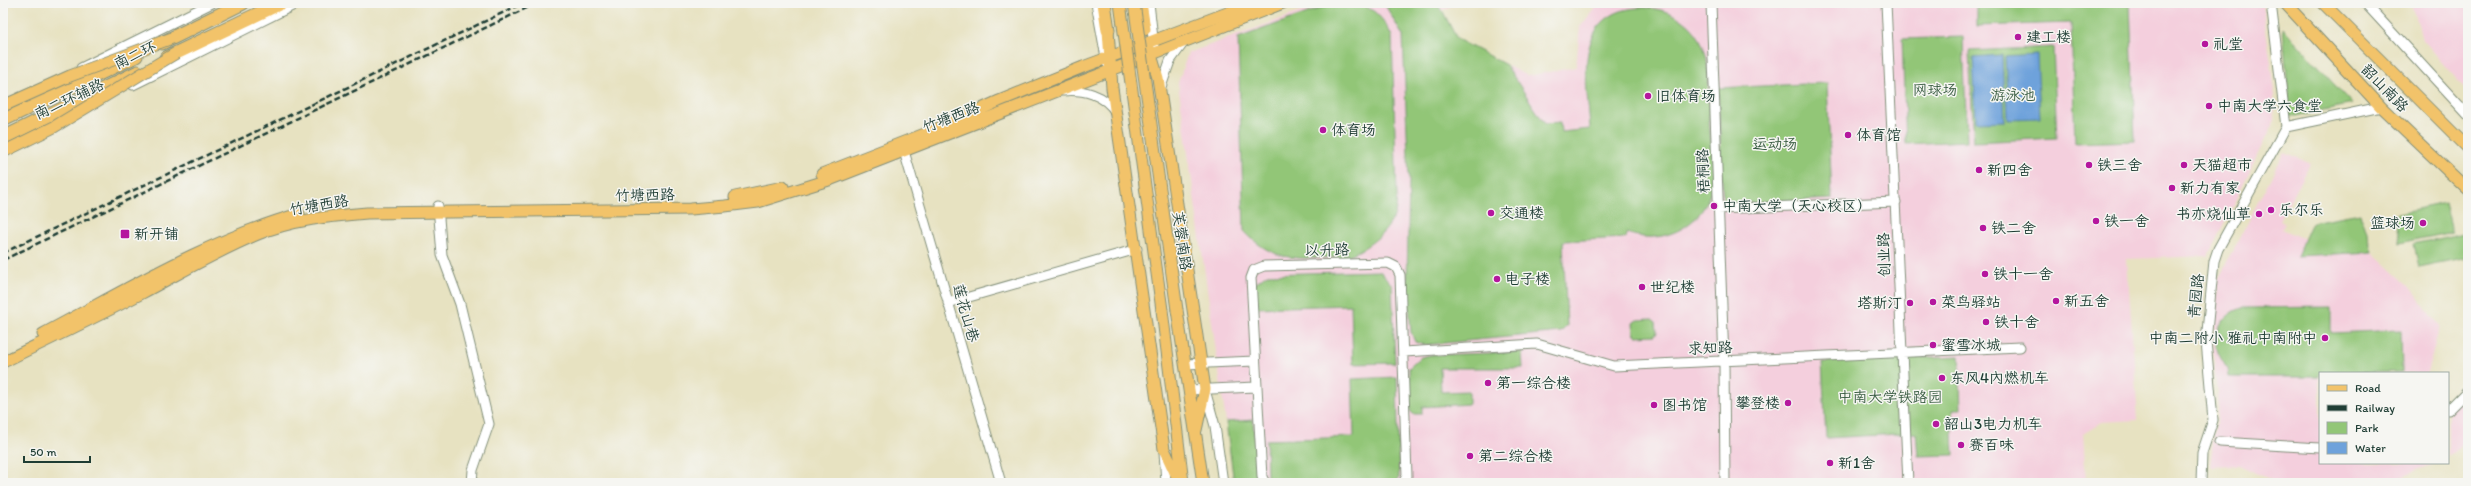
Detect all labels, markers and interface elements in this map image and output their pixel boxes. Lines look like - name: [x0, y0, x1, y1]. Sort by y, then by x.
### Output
- place label: 建工楼: [2026, 28, 2071, 46]
- marker: 建工楼: [2013, 32, 2023, 42]
- place label: 礼堂: [2213, 35, 2243, 53]
- street label: 南二环: [111, 37, 159, 73]
- marker: 礼堂: [2200, 39, 2210, 49]
- street label: 韶山南路: [2358, 60, 2412, 116]
- street label: 南二环辅路: [31, 75, 107, 123]
- park label: 网球场: [1912, 81, 1958, 99]
- park label: 游泳池: [1990, 86, 2036, 104]
- place label: 旧体育场: [1656, 87, 1716, 105]
- marker: 旧体育场: [1643, 91, 1653, 101]
- place label: 中南大学六食堂: [2217, 97, 2322, 115]
- street label: 竹塘西路: [920, 98, 982, 136]
- marker: 中南大学六食堂: [2204, 101, 2214, 111]
- place label: 体育场: [1331, 121, 1376, 139]
- marker: 体育场: [1318, 125, 1328, 135]
- place label: 体育馆: [1856, 126, 1901, 144]
- marker: 体育馆: [1843, 130, 1853, 140]
- park label: 运动场: [1752, 135, 1798, 153]
- street label: 梧桐路: [1693, 148, 1713, 194]
- place label: 铁三舍: [2097, 156, 2142, 174]
- place label: 天猫超市: [2192, 156, 2252, 174]
- marker: 铁三舍: [2084, 160, 2094, 170]
- marker: 天猫超市: [2179, 160, 2189, 170]
- place label: 新四舍: [1987, 161, 2032, 179]
- marker: 新四舍: [1974, 165, 1984, 175]
- place label: 新力有家: [2180, 179, 2240, 197]
- marker: 新力有家: [2167, 183, 2177, 193]
- street label: 竹塘西路: [615, 185, 675, 205]
- street label: 竹塘西路: [288, 191, 350, 219]
- place label: 中南大学（天心校区）: [1722, 197, 1872, 215]
- marker: 中南大学（天心校区）: [1709, 201, 1719, 211]
- place label: 乐尔乐: [2279, 201, 2324, 219]
- place label: 交通楼: [1499, 204, 1544, 222]
- place label: 书亦烧仙草: [2176, 205, 2251, 223]
- marker: 乐尔乐: [2266, 205, 2276, 215]
- marker: 交通楼: [1486, 208, 1496, 218]
- marker: 书亦烧仙草: [2254, 209, 2264, 219]
- street label: 芙蓉南路: [1169, 210, 1195, 272]
- place label: 铁一舍: [2104, 212, 2149, 230]
- place label: 篮球场: [2370, 214, 2415, 232]
- marker: 铁一舍: [2091, 216, 2101, 226]
- marker: 篮球场: [2418, 218, 2428, 228]
- place label: 铁二舍: [1991, 219, 2036, 237]
- marker: 铁二舍: [1978, 223, 1988, 233]
- place label: 新开铺: [134, 225, 179, 243]
- marker: 新开铺: [119, 228, 131, 240]
- street label: 创业路: [1874, 232, 1894, 278]
- street label: 以升路: [1304, 241, 1350, 259]
- place label: 铁十一舍: [1993, 265, 2053, 283]
- marker: 铁十一舍: [1980, 269, 1990, 279]
- place label: 电子楼: [1505, 270, 1550, 288]
- street label: 青园路: [2185, 273, 2207, 319]
- marker: 电子楼: [1492, 274, 1502, 284]
- place label: 世纪楼: [1650, 278, 1695, 296]
- street label: 莲花山巷: [949, 282, 983, 344]
- marker: 世纪楼: [1637, 282, 1647, 292]
- place label: 新五舍: [2064, 292, 2109, 310]
- place label: 菜鸟驿站: [1941, 293, 2001, 311]
- place label: 塔斯汀: [1857, 294, 1902, 312]
- marker: 新五舍: [2051, 296, 2061, 306]
- marker: 菜鸟驿站: [1928, 297, 1938, 307]
- marker: 塔斯汀: [1905, 298, 1915, 308]
- place label: 铁十舍: [1994, 313, 2039, 331]
- marker: 铁十舍: [1981, 317, 1991, 327]
- place label: 中南二附小 雅礼中南附中: [2149, 329, 2317, 347]
- marker: 中南二附小 雅礼中南附中: [2320, 333, 2330, 343]
- place label: 蜜雪冰城: [1941, 336, 2001, 354]
- street label: 求知路: [1687, 338, 1733, 358]
- marker: 蜜雪冰城: [1928, 340, 1938, 350]
- place label: 东风4内燃机车: [1950, 369, 2049, 387]
- legend: [2319, 372, 2449, 464]
- marker: 东风4内燃机车: [1937, 373, 1947, 383]
- place label: 第一综合楼: [1496, 374, 1571, 392]
- marker: 第一综合楼: [1483, 378, 1493, 388]
- text: Road: [2355, 381, 2381, 395]
- park label: 中南大学铁路园: [1837, 388, 1943, 406]
- place label: 攀登楼: [1735, 394, 1780, 412]
- place label: 图书馆: [1662, 396, 1707, 414]
- marker: 攀登楼: [1783, 398, 1793, 408]
- marker: 图书馆: [1649, 400, 1659, 410]
- text: Railway: [2355, 401, 2395, 415]
- place label: 韶山3电力机车: [1944, 415, 2042, 433]
- marker: 韶山3电力机车: [1931, 419, 1941, 429]
- text: Park: [2355, 421, 2379, 435]
- place label: 赛百味: [1969, 436, 2014, 454]
- scale bar: [24, 438, 90, 464]
- marker: 赛百味: [1956, 440, 1966, 450]
- text: Water: [2355, 441, 2386, 455]
- text: 50 m: [30, 445, 56, 459]
- place label: 第二综合楼: [1478, 447, 1553, 465]
- marker: 第二综合楼: [1465, 451, 1475, 461]
- place label: 新1舍: [1838, 454, 1875, 472]
- marker: 新1舍: [1825, 458, 1835, 468]

